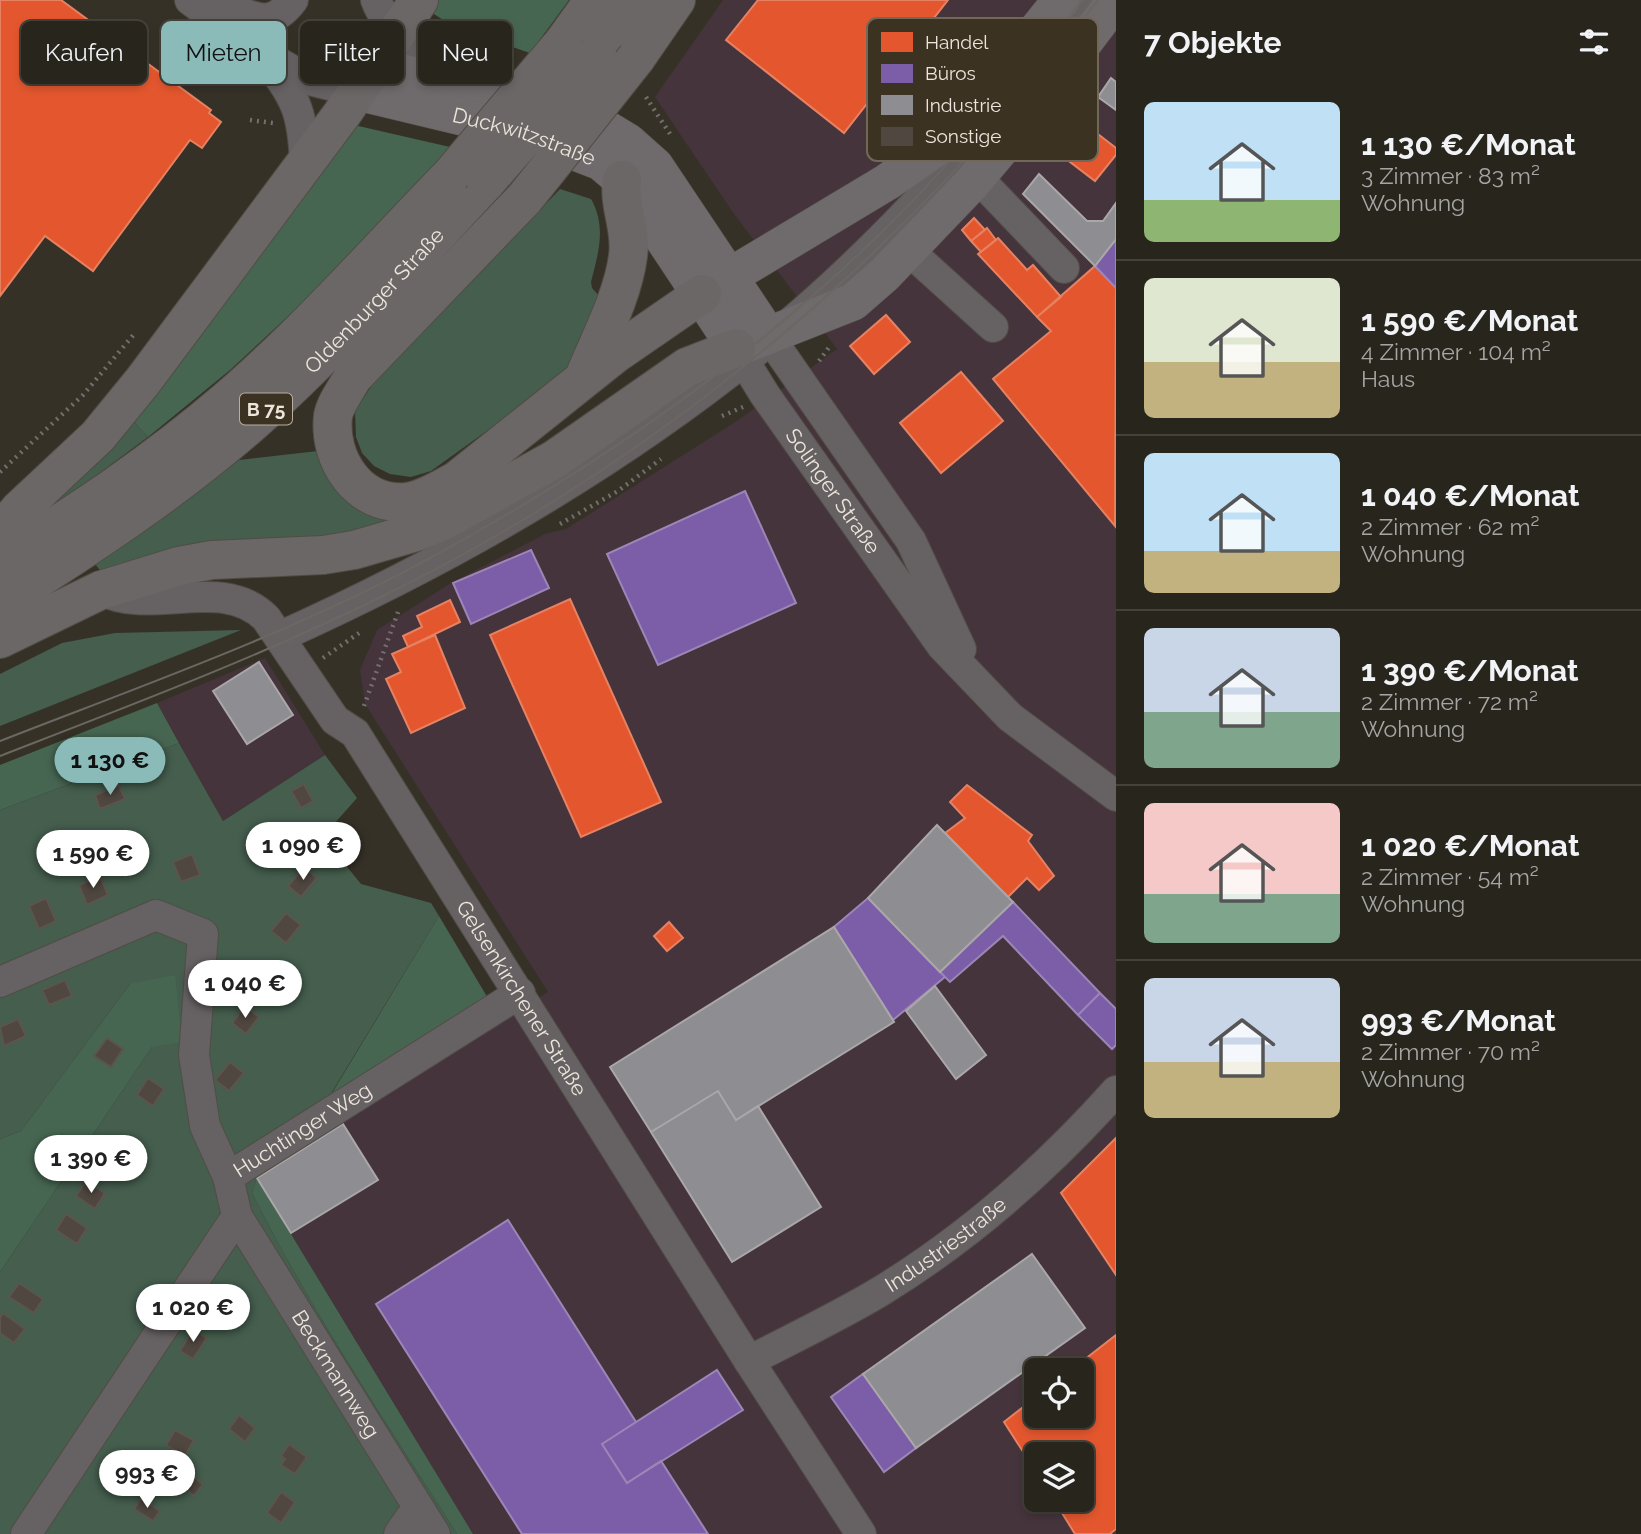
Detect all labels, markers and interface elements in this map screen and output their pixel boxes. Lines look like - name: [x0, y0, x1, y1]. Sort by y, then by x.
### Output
- legend: [867, 18, 1098, 161]
- chip: Kaufen: [21, 21, 147, 84]
- chip: Mieten: [161, 21, 286, 84]
- chip: Filter: [300, 21, 404, 84]
- chip: Neu: [418, 21, 512, 84]
- icon: filters: [1575, 23, 1613, 61]
- text: 7 Objekte: [1144, 25, 1282, 60]
- text: Handel: [925, 31, 989, 53]
- text: Büros: [925, 62, 976, 84]
- text: Industrie: [925, 94, 1001, 116]
- street label: Duckwitzstraße: [450, 102, 599, 171]
- text: Sonstige: [925, 125, 1002, 147]
- text: 1 130 €/Monat: [1361, 127, 1576, 162]
- icon: home: [1200, 130, 1284, 214]
- text: 3 Zimmer · 83 m²: [1361, 162, 1540, 189]
- text: Wohnung: [1361, 189, 1465, 216]
- street label: Oldenburger Straße: [299, 223, 449, 379]
- text: 1 590 €/Monat: [1361, 303, 1578, 338]
- icon: home: [1200, 306, 1284, 390]
- text: 4 Zimmer · 104 m²: [1361, 338, 1551, 365]
- text: Haus: [1361, 365, 1415, 392]
- road number: B 75: [240, 394, 292, 424]
- street label: Solinger Straße: [781, 423, 886, 558]
- text: 1 040 €/Monat: [1361, 478, 1580, 513]
- icon: home: [1200, 481, 1284, 565]
- text: 2 Zimmer · 62 m²: [1361, 513, 1540, 540]
- text: Wohnung: [1361, 540, 1465, 567]
- text: 1 390 €/Monat: [1361, 653, 1579, 688]
- icon: home: [1200, 656, 1284, 740]
- text: 2 Zimmer · 72 m²: [1361, 688, 1538, 715]
- text: Wohnung: [1361, 715, 1465, 742]
- pin: 1 130 €: [45, 738, 175, 797]
- text: 1 130 €: [70, 746, 150, 773]
- pin: 1 090 €: [238, 822, 368, 882]
- text: 1 020 €/Monat: [1361, 828, 1579, 863]
- pin: 1 590 €: [28, 830, 158, 890]
- text: 1 090 €: [262, 831, 344, 858]
- icon: home: [1200, 831, 1284, 915]
- text: 1 590 €: [52, 839, 134, 866]
- text: 2 Zimmer · 54 m²: [1361, 863, 1539, 890]
- text: Wohnung: [1361, 890, 1465, 917]
- street label: Gelsenkirchener Straße: [451, 896, 592, 1100]
- pin: 1 040 €: [180, 960, 310, 1020]
- text: 1 040 €: [204, 969, 286, 996]
- text: 993 €/Monat: [1361, 1003, 1556, 1038]
- icon: home: [1200, 1006, 1284, 1090]
- text: 2 Zimmer · 70 m²: [1361, 1038, 1540, 1065]
- text: Wohnung: [1361, 1065, 1465, 1092]
- street label: Huchtinger Weg: [229, 1077, 376, 1182]
- pin: 1 390 €: [26, 1136, 156, 1195]
- text: 1 390 €: [50, 1144, 132, 1171]
- street label: Industriestraße: [880, 1192, 1011, 1297]
- pin: 1 020 €: [128, 1284, 258, 1344]
- text: 1 020 €: [152, 1293, 234, 1320]
- street label: Beckmannweg: [287, 1305, 385, 1443]
- map controls: [1024, 1358, 1094, 1512]
- button: locate: [1024, 1358, 1094, 1428]
- button: layers: [1024, 1442, 1094, 1512]
- pin: 993 €: [98, 1450, 196, 1510]
- text: 993 €: [115, 1459, 179, 1486]

